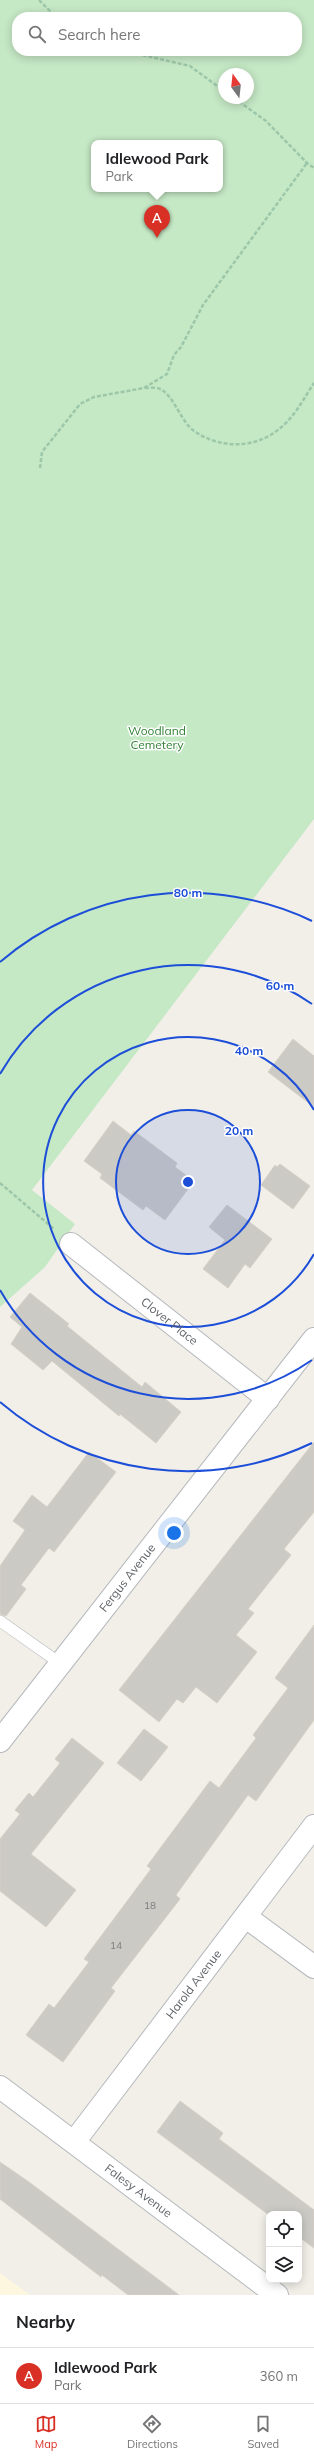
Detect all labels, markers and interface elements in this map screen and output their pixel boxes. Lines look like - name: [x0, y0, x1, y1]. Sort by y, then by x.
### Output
- search box: [12, 12, 302, 56]
- icon: search: [26, 23, 48, 45]
- text: Search here: [58, 25, 140, 44]
- north arrow: [218, 68, 254, 104]
- popup: [91, 140, 223, 192]
- text: Idlewood Park: [106, 149, 208, 168]
- text: Park: [106, 168, 133, 184]
- pin: A: [144, 205, 170, 238]
- park label: Woodland Cemetery: [128, 723, 186, 752]
- text: 80 m: [174, 885, 202, 900]
- text: 60 m: [266, 978, 294, 993]
- text: 40 m: [235, 1043, 263, 1058]
- text: 20 m: [225, 1123, 253, 1138]
- centre of rings: [181, 1175, 195, 1189]
- street label: Clover Place: [138, 1294, 201, 1348]
- your location: [164, 1523, 184, 1543]
- street label: Fergus Avenue: [96, 1540, 158, 1615]
- house number: 18: [144, 1899, 156, 1912]
- house number: 14: [110, 1939, 122, 1952]
- street label: Harold Avenue: [162, 1947, 224, 2021]
- street label: Falesy Avenue: [102, 2160, 175, 2221]
- map controls: [266, 2211, 302, 2283]
- button: locate: [266, 2211, 302, 2247]
- button: layers: [266, 2247, 302, 2283]
- text: Nearby: [16, 2311, 75, 2332]
- text: Idlewood Park: [54, 2358, 157, 2377]
- text: A: [24, 2368, 34, 2384]
- text: 360 m: [260, 2368, 298, 2384]
- text: Park: [54, 2377, 81, 2393]
- tab: Map: [35, 2413, 57, 2451]
- tab: Directions: [127, 2413, 178, 2451]
- tab: Saved: [247, 2413, 279, 2451]

